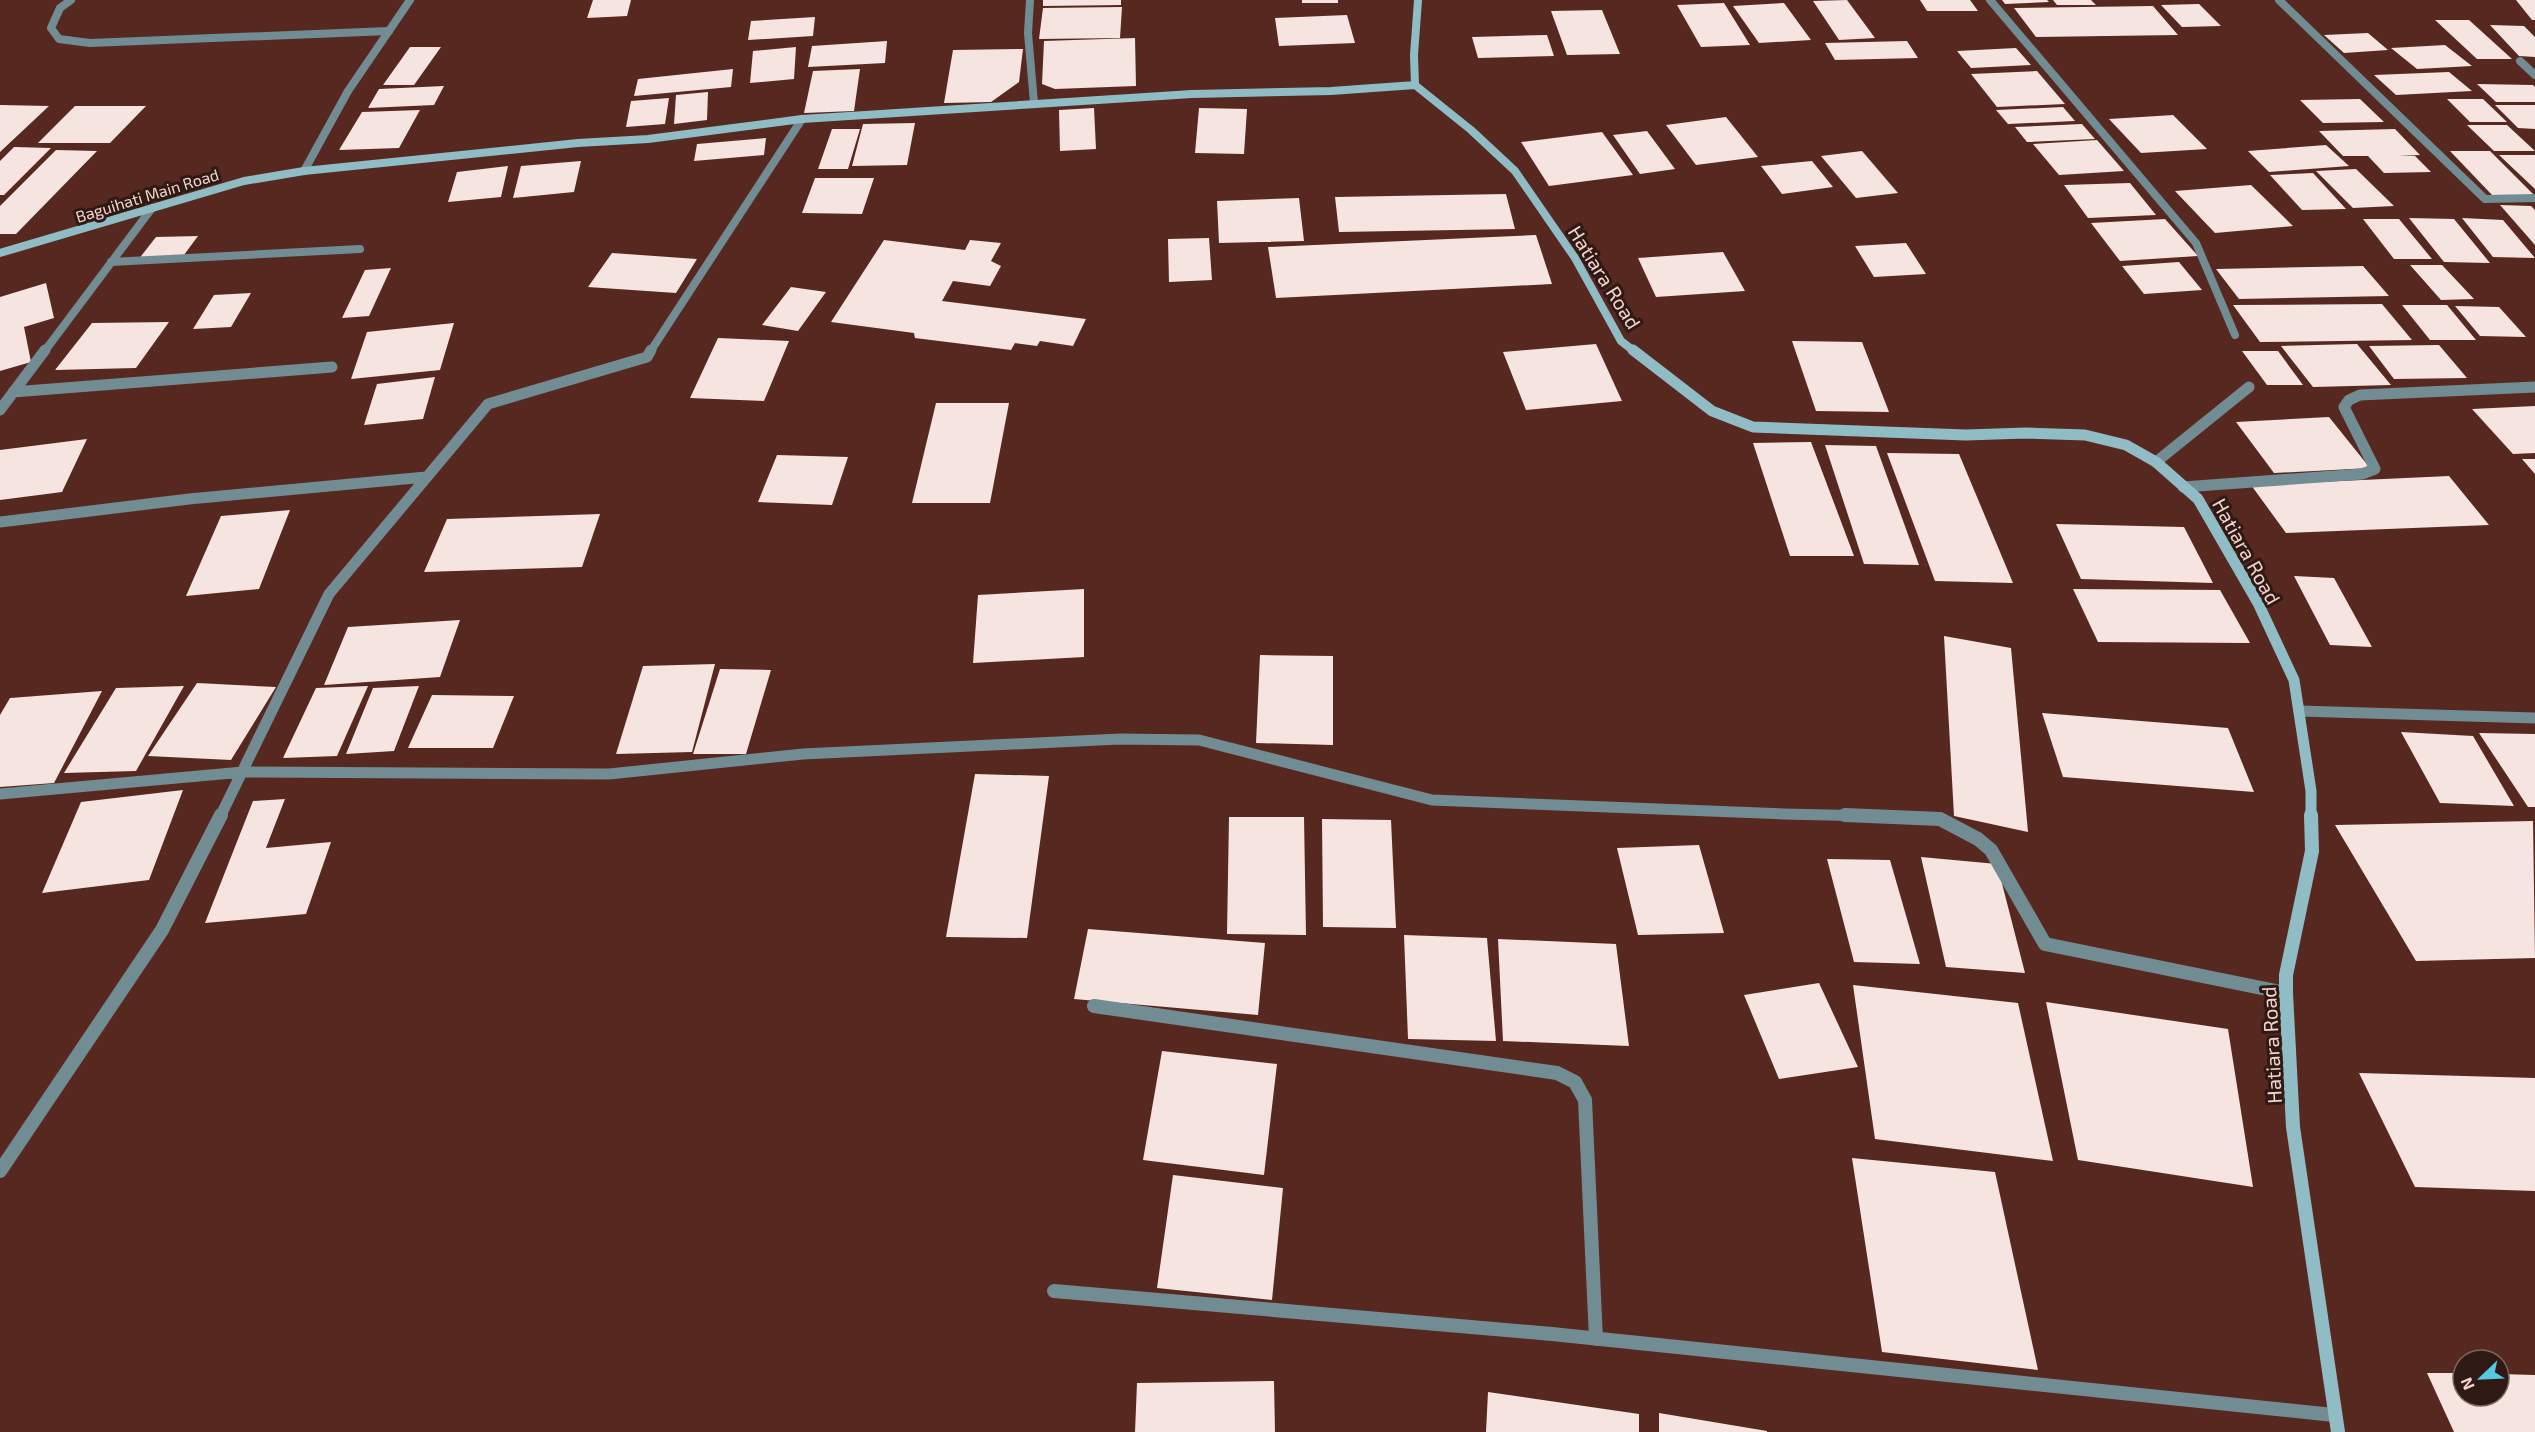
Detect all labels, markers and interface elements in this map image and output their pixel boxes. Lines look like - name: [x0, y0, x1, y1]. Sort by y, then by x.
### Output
- street label: Baguihati Main Road: [73, 164, 221, 226]
- street label: Hatiara Road: [1564, 221, 1646, 333]
- street label: Hatiara Road: [2208, 494, 2286, 608]
- street label: Hatiara Road: [2256, 986, 2286, 1104]
- north arrow: [2451, 1348, 2511, 1408]
- text: N: [2456, 1375, 2478, 1393]

